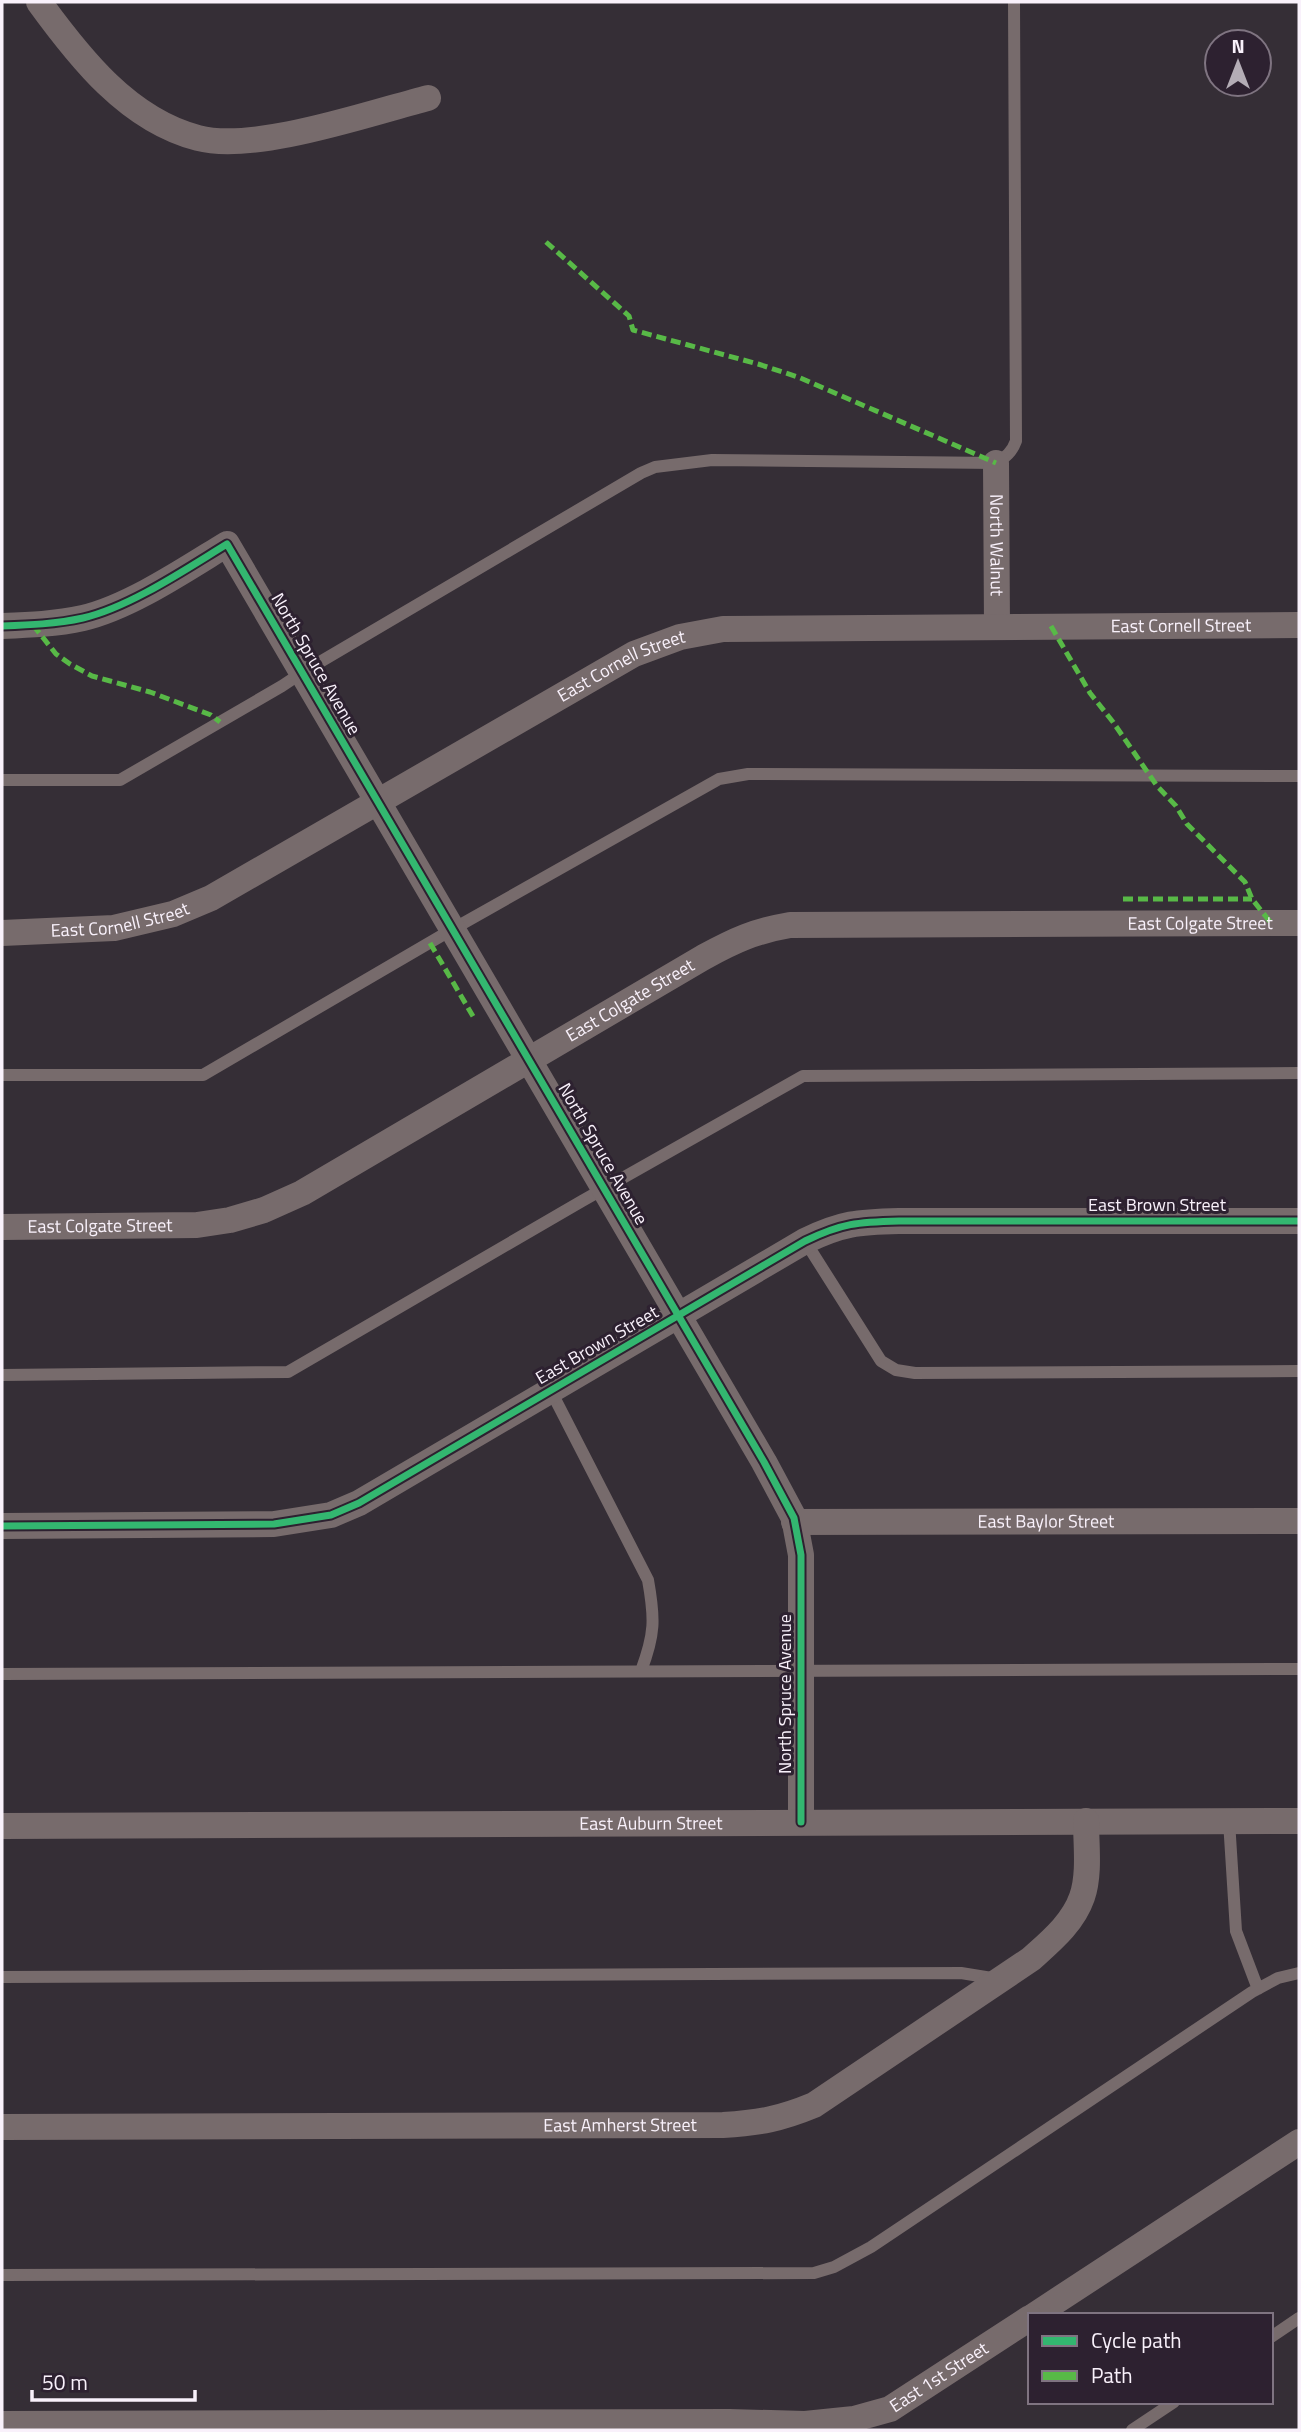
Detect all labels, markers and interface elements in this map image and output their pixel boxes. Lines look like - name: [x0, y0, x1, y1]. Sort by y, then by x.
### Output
- north arrow: [1203, 28, 1273, 98]
- text: N: [1231, 31, 1245, 60]
- street label: North Walnut: [983, 494, 1011, 597]
- street label: North Spruce Avenue: [265, 588, 368, 740]
- street label: East Cornell Street: [1111, 611, 1252, 639]
- street label: East Cornell Street: [552, 622, 688, 709]
- street label: East Cornell Street: [50, 894, 194, 944]
- street label: East Colgate Street: [1127, 909, 1273, 937]
- street label: East Colgate Street: [561, 951, 700, 1048]
- street label: North Spruce Avenue: [552, 1078, 655, 1230]
- street label: East Brown Street: [1088, 1191, 1227, 1218]
- street label: East Colgate Street: [27, 1211, 173, 1240]
- street label: East Brown Street: [530, 1298, 664, 1391]
- street label: East Baylor Street: [978, 1507, 1115, 1535]
- street label: North Spruce Avenue: [771, 1614, 798, 1774]
- street label: East Auburn Street: [579, 1809, 723, 1837]
- street label: East Amherst Street: [543, 2111, 698, 2138]
- legend: [1028, 2313, 1273, 2404]
- text: Cycle path: [1091, 2324, 1182, 2356]
- street label: East 1st Street: [884, 2334, 994, 2419]
- scale bar: [32, 2358, 194, 2402]
- text: Path: [1091, 2359, 1133, 2391]
- text: 50 m: [42, 2366, 88, 2398]

